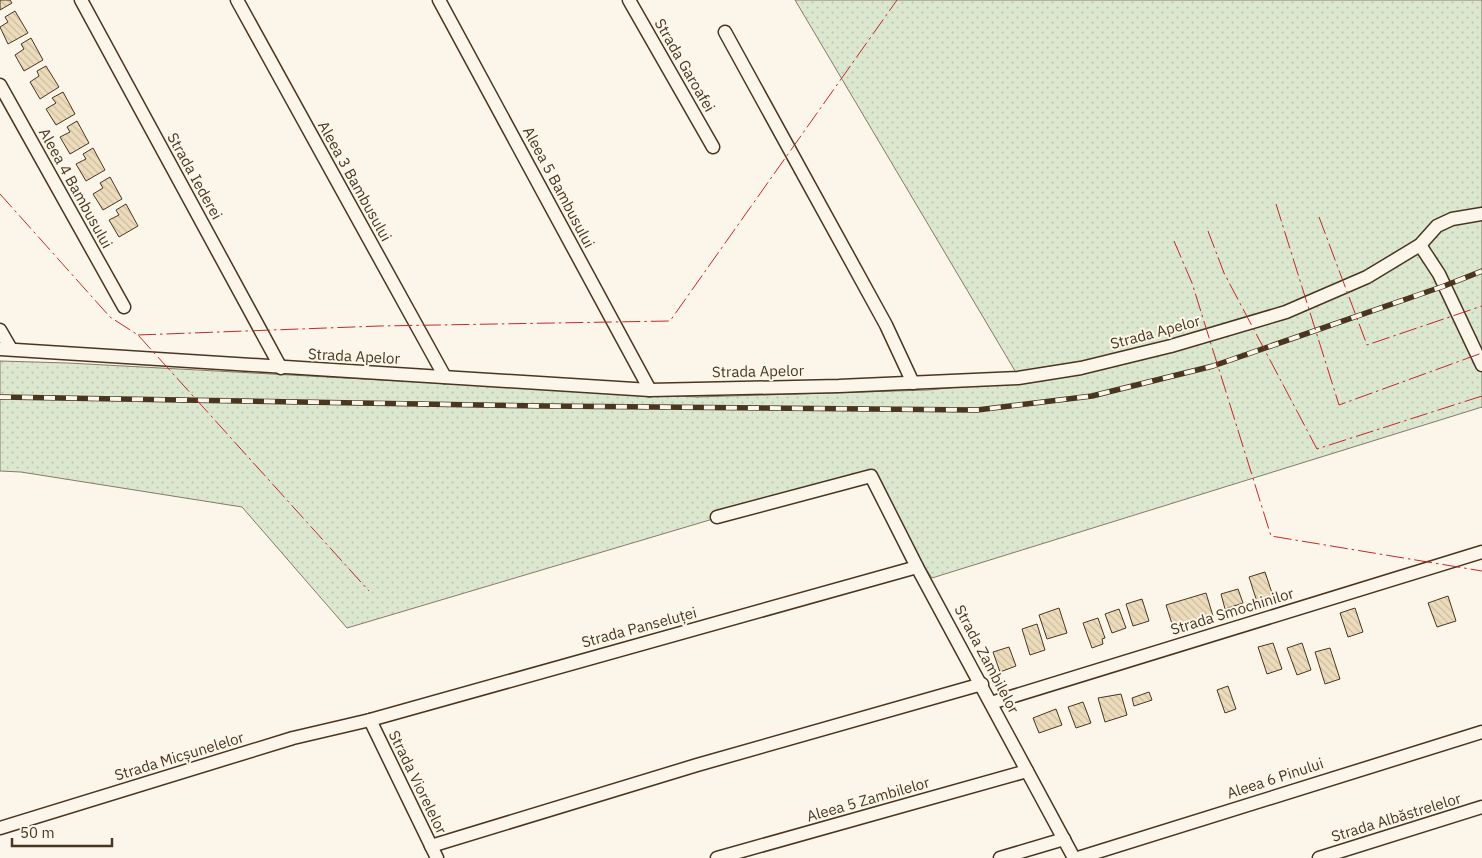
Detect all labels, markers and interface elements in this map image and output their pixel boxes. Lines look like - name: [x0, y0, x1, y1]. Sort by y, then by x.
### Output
- street label: Strada Garoafei: [651, 15, 719, 115]
- street label: Aleea 3 Bambusului: [314, 118, 396, 244]
- street label: Aleea 5 Bambusului: [519, 123, 599, 251]
- street label: Aleea 4 Bambusului: [35, 125, 117, 251]
- street label: Strada Iederei: [163, 129, 227, 223]
- street label: Strada Apelor: [1108, 311, 1202, 353]
- street label: Strada Apelor: [307, 344, 401, 368]
- street label: Strada Apelor: [712, 361, 805, 381]
- street label: Strada Smochinilor: [1168, 583, 1296, 639]
- street label: Strada Zambilelor: [950, 601, 1024, 717]
- street label: Strada Panseluței: [579, 602, 699, 652]
- street label: Strada Micșunelelor: [112, 727, 246, 785]
- street label: Strada Viorelelor: [385, 727, 452, 837]
- street label: Aleea 6 Pinului: [1224, 753, 1326, 803]
- street label: Aleea 5 Zambilelor: [804, 772, 932, 826]
- street label: Strada Albăstrelelor: [1329, 788, 1464, 846]
- scale bar: [12, 816, 112, 848]
- text: 50 m: [20, 823, 55, 842]

